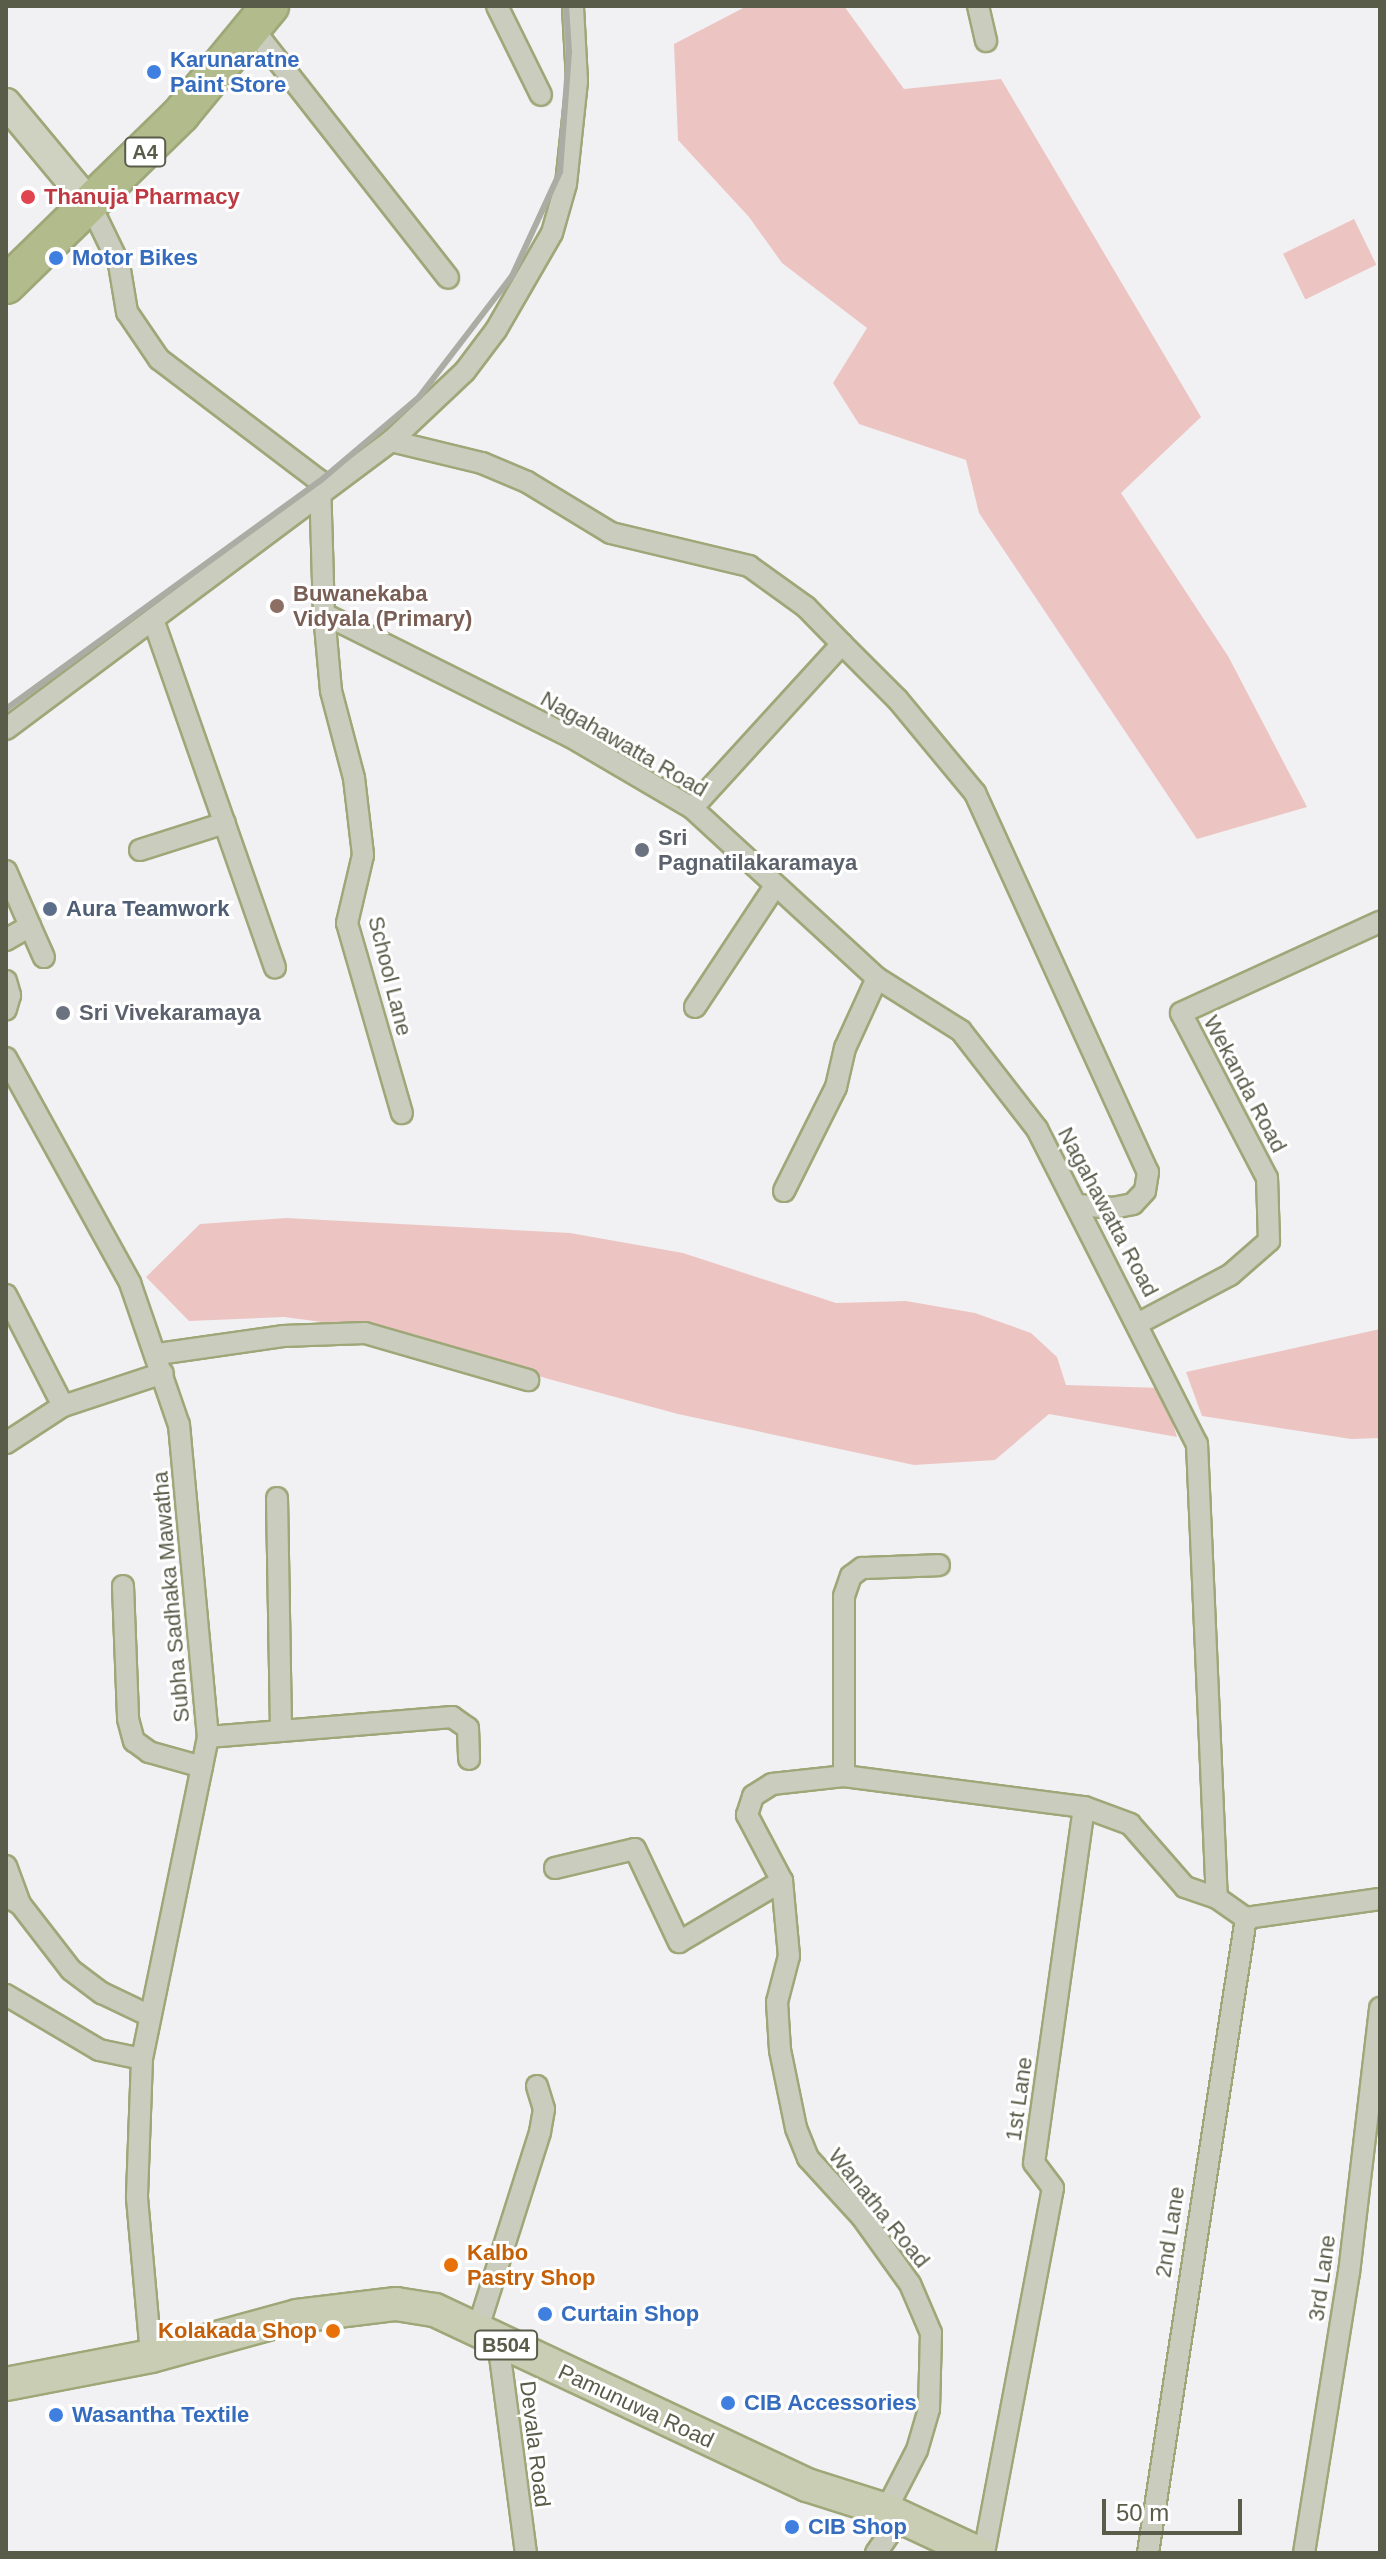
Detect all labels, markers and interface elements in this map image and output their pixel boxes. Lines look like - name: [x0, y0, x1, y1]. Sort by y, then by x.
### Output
- place label: Karunaratne Paint Store: [170, 46, 300, 98]
- marker: Karunaratne Paint Store: [145, 63, 163, 81]
- road number: A4: [123, 136, 167, 168]
- place label: Thanuja Pharmacy: [44, 184, 240, 210]
- marker: Thanuja Pharmacy: [19, 188, 37, 206]
- place label: Motor Bikes: [72, 245, 198, 271]
- marker: Motor Bikes: [47, 249, 65, 267]
- place label: Buwanekaba Vidyala (Primary): [293, 580, 472, 632]
- marker: Buwanekaba Vidyala (Primary): [268, 597, 286, 615]
- street label: Nagahawatta Road: [536, 685, 712, 803]
- place label: Sri Pagnatilakaramaya: [658, 824, 857, 876]
- marker: Sri Pagnatilakaramaya: [633, 841, 651, 859]
- place label: Aura Teamwork: [66, 896, 229, 922]
- marker: Aura Teamwork: [41, 900, 59, 918]
- street label: School Lane: [362, 913, 418, 1039]
- place label: Sri Vivekaramaya: [79, 1000, 261, 1026]
- marker: Sri Vivekaramaya: [54, 1004, 72, 1022]
- street label: Wekanda Road: [1198, 1011, 1292, 1157]
- street label: Nagahawatta Road: [1052, 1123, 1164, 1301]
- street label: Subha Sadhaka Mawatha: [147, 1470, 195, 1724]
- street label: 1st Lane: [1000, 2055, 1038, 2143]
- street label: Wanatha Road: [823, 2143, 935, 2273]
- street label: 2nd Lane: [1150, 2185, 1190, 2279]
- street label: 3rd Lane: [1303, 2233, 1341, 2323]
- place label: Kalbo Pastry Shop: [467, 2239, 595, 2290]
- marker: Kalbo Pastry Shop: [442, 2256, 460, 2274]
- place label: Curtain Shop: [561, 2301, 699, 2327]
- marker: Curtain Shop: [536, 2305, 554, 2323]
- place label: Kolakada Shop: [158, 2318, 317, 2344]
- marker: Kolakada Shop: [324, 2322, 342, 2340]
- road number: B504: [474, 2329, 538, 2361]
- street label: Pamunuwa Road: [554, 2358, 718, 2454]
- street label: Devala Road: [514, 2379, 556, 2509]
- place label: CIB Accessories: [744, 2390, 918, 2416]
- marker: CIB Accessories: [719, 2394, 737, 2412]
- place label: Wasantha Textile: [72, 2402, 249, 2428]
- marker: Wasantha Textile: [47, 2406, 65, 2424]
- scale bar: [1106, 2483, 1246, 2533]
- text: 50 m: [1116, 2499, 1169, 2526]
- place label: CIB Shop: [808, 2514, 907, 2540]
- marker: CIB Shop: [783, 2518, 801, 2536]

